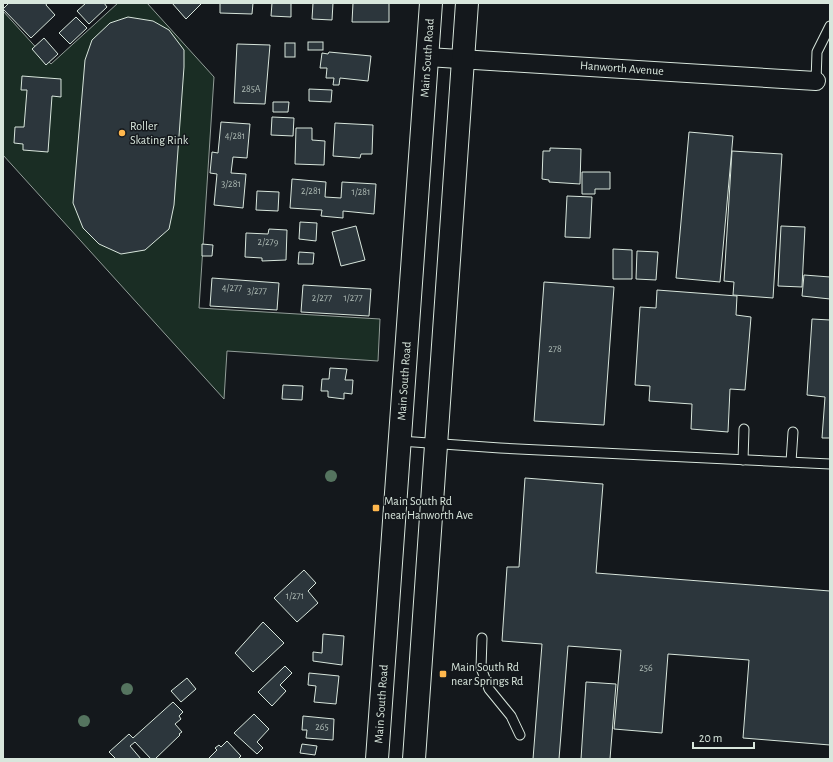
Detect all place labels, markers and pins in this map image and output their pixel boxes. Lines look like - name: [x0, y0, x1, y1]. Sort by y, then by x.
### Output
- place label: Roller Skating Rink: [130, 120, 189, 146]
- marker: Roller Skating Rink: [117, 128, 127, 138]
- place label: Main South Rd near Hanworth Ave: [384, 495, 473, 521]
- marker: Main South Rd near Hanworth Ave: [371, 503, 381, 513]
- place label: Main South Rd near Springs Rd: [451, 661, 523, 687]
- marker: Main South Rd near Springs Rd: [438, 669, 448, 679]

